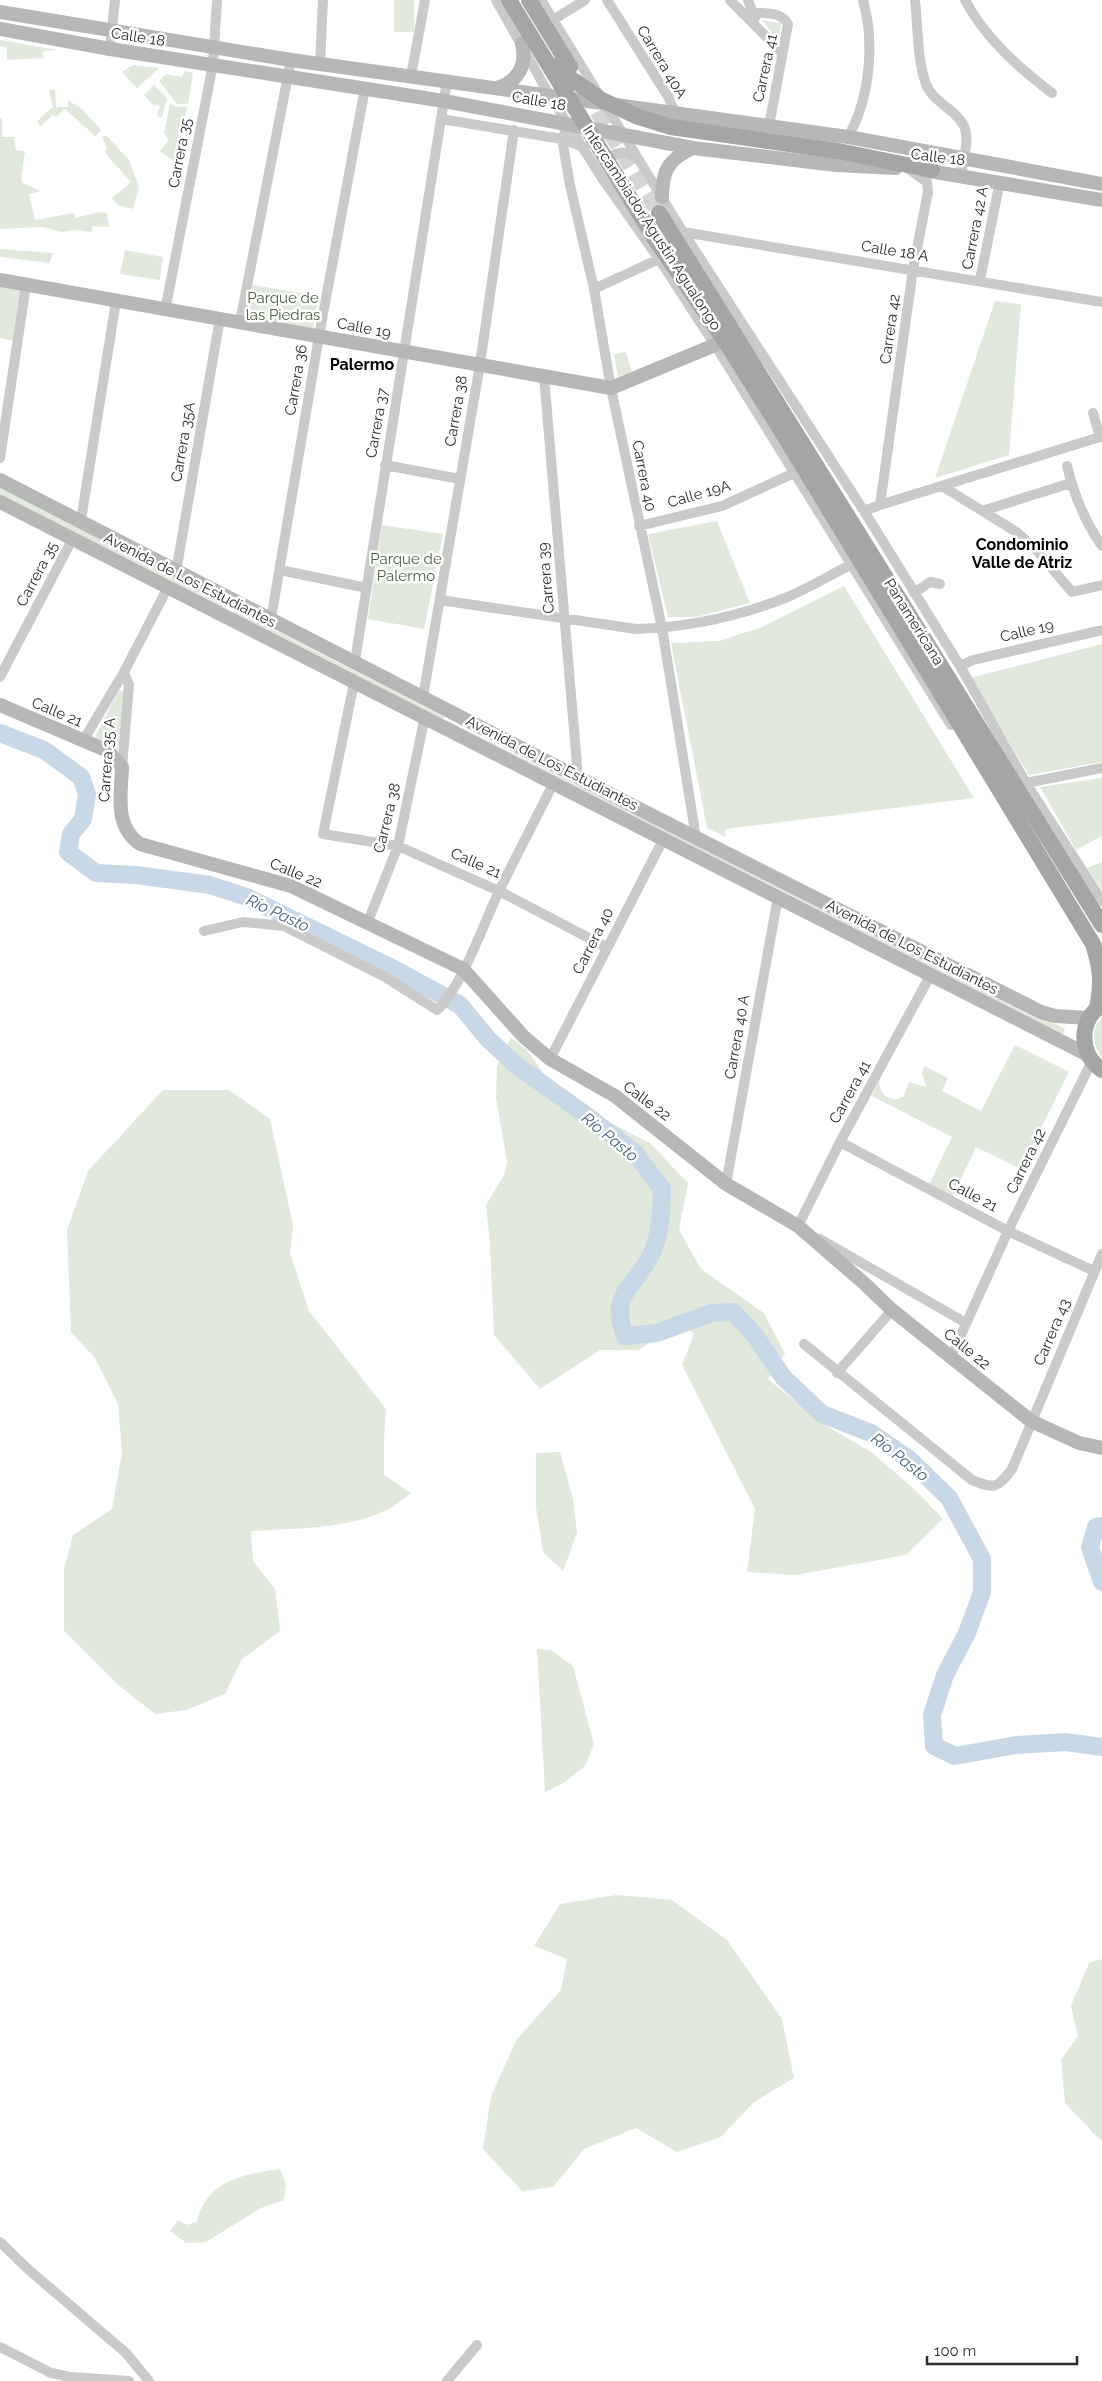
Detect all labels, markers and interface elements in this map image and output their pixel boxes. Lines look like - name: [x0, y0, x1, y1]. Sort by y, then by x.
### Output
- street label: Carrera 40A: [633, 22, 691, 102]
- street label: Calle 18: [110, 24, 166, 50]
- street label: Carrera 41: [749, 32, 781, 104]
- street label: Calle 18: [511, 87, 568, 115]
- street label: Carrera 35: [164, 116, 196, 190]
- street label: Intercambiador Agustin Agualongo: [579, 122, 725, 334]
- street label: Calle 18: [910, 145, 966, 169]
- street label: Carrera 42 A: [958, 185, 992, 271]
- street label: Calle 18 A: [860, 237, 930, 265]
- park label: Parque de las Piedras: [246, 289, 320, 324]
- street label: Carrera 42: [876, 293, 904, 365]
- street label: Calle 19: [336, 314, 393, 342]
- street label: Carrera 36: [281, 343, 311, 417]
- district label: Palermo: [330, 355, 395, 374]
- street label: Carrera 38: [441, 374, 471, 448]
- street label: Carrera 37: [362, 387, 392, 459]
- street label: Carrera 35A: [167, 400, 199, 484]
- street label: Carrera 40: [628, 439, 660, 513]
- street label: Calle 19A: [665, 476, 733, 512]
- street label: Avenida de Los Estudiantes: [101, 529, 279, 631]
- district label: Condominio Valle de Atriz: [972, 535, 1072, 572]
- street label: Carrera 35: [12, 538, 62, 610]
- street label: Carrera 39: [534, 541, 558, 614]
- park label: Parque de Palermo: [370, 550, 442, 585]
- street label: Panamericana: [880, 575, 948, 669]
- street label: Calle 19: [998, 616, 1056, 646]
- street label: Calle 21: [29, 693, 86, 731]
- street label: Avenida de Los Estudiantes: [463, 712, 641, 814]
- street label: Carrera 35 A: [95, 717, 119, 803]
- street label: Carrera 38: [370, 781, 404, 855]
- street label: Calle 21: [448, 844, 505, 882]
- street label: Calle 22: [267, 854, 325, 892]
- water label: Río Pasto: [244, 890, 312, 936]
- street label: Avenida de Los Estudiantes: [823, 896, 1001, 998]
- street label: Carrera 40: [569, 905, 617, 977]
- street label: Carrera 40 A: [721, 993, 753, 1081]
- street label: Carrera 41: [825, 1057, 875, 1127]
- street label: Calle 22: [620, 1077, 674, 1125]
- water label: Río Pasto: [578, 1108, 642, 1166]
- street label: Carrera 42: [1002, 1125, 1050, 1197]
- street label: Calle 21: [945, 1174, 1001, 1216]
- street label: Carrera 43: [1030, 1296, 1074, 1368]
- street label: Calle 22: [940, 1325, 994, 1373]
- water label: Río Pasto: [868, 1429, 932, 1485]
- scale bar: [927, 2334, 1077, 2366]
- text: 100 m: [934, 2342, 976, 2360]

